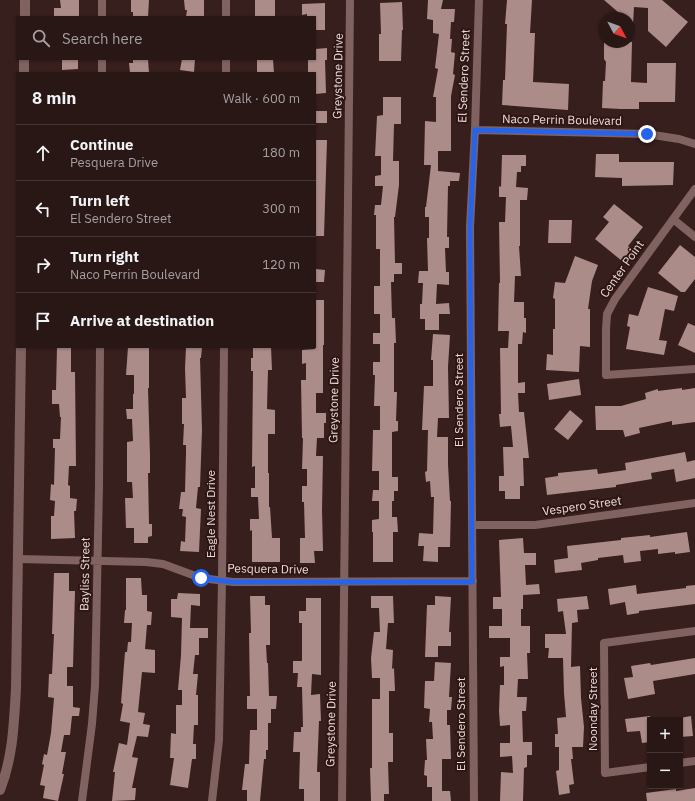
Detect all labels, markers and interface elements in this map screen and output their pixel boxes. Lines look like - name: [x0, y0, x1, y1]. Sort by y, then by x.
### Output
- north arrow: [599, 12, 635, 48]
- search box: [16, 16, 316, 60]
- icon: search: [30, 27, 52, 49]
- text: Search here: [62, 29, 142, 48]
- street label: El Sendero Street: [454, 29, 473, 123]
- street label: Greystone Drive: [329, 33, 346, 119]
- text: 8 min: [32, 87, 76, 109]
- text: Walk · 600 m: [223, 90, 300, 107]
- street label: Naco Perrin Boulevard: [502, 111, 622, 128]
- route end: [638, 125, 656, 143]
- text: Continue: [70, 135, 134, 154]
- icon: ahead: [32, 142, 54, 164]
- text: 180 m: [262, 144, 300, 161]
- text: Pesquera Drive: [70, 154, 158, 171]
- text: Turn left: [70, 191, 130, 210]
- icon: left: [32, 198, 54, 220]
- text: 300 m: [262, 200, 300, 217]
- text: El Sendero Street: [70, 210, 172, 227]
- street label: Center Point: [596, 237, 647, 300]
- text: Turn right: [70, 247, 139, 266]
- icon: right: [32, 254, 54, 276]
- text: 120 m: [262, 256, 300, 273]
- text: Naco Perrin Boulevard: [70, 266, 200, 283]
- icon: arrive: [32, 310, 54, 332]
- text: Arrive at destination: [70, 311, 214, 330]
- street label: El Sendero Street: [451, 353, 466, 447]
- street label: Greystone Drive: [325, 357, 342, 443]
- street label: Eagle Nest Drive: [203, 470, 218, 558]
- street label: Vespero Street: [541, 493, 622, 518]
- street label: Bayliss Street: [76, 537, 93, 611]
- street label: Pesquera Drive: [227, 560, 309, 577]
- route start: [192, 569, 210, 587]
- street label: Noonday Street: [585, 667, 600, 751]
- street label: El Sendero Street: [453, 677, 468, 771]
- street label: Greystone Drive: [322, 681, 339, 767]
- map controls: [647, 717, 683, 789]
- button: +: [647, 717, 683, 753]
- button: −: [647, 753, 683, 789]

